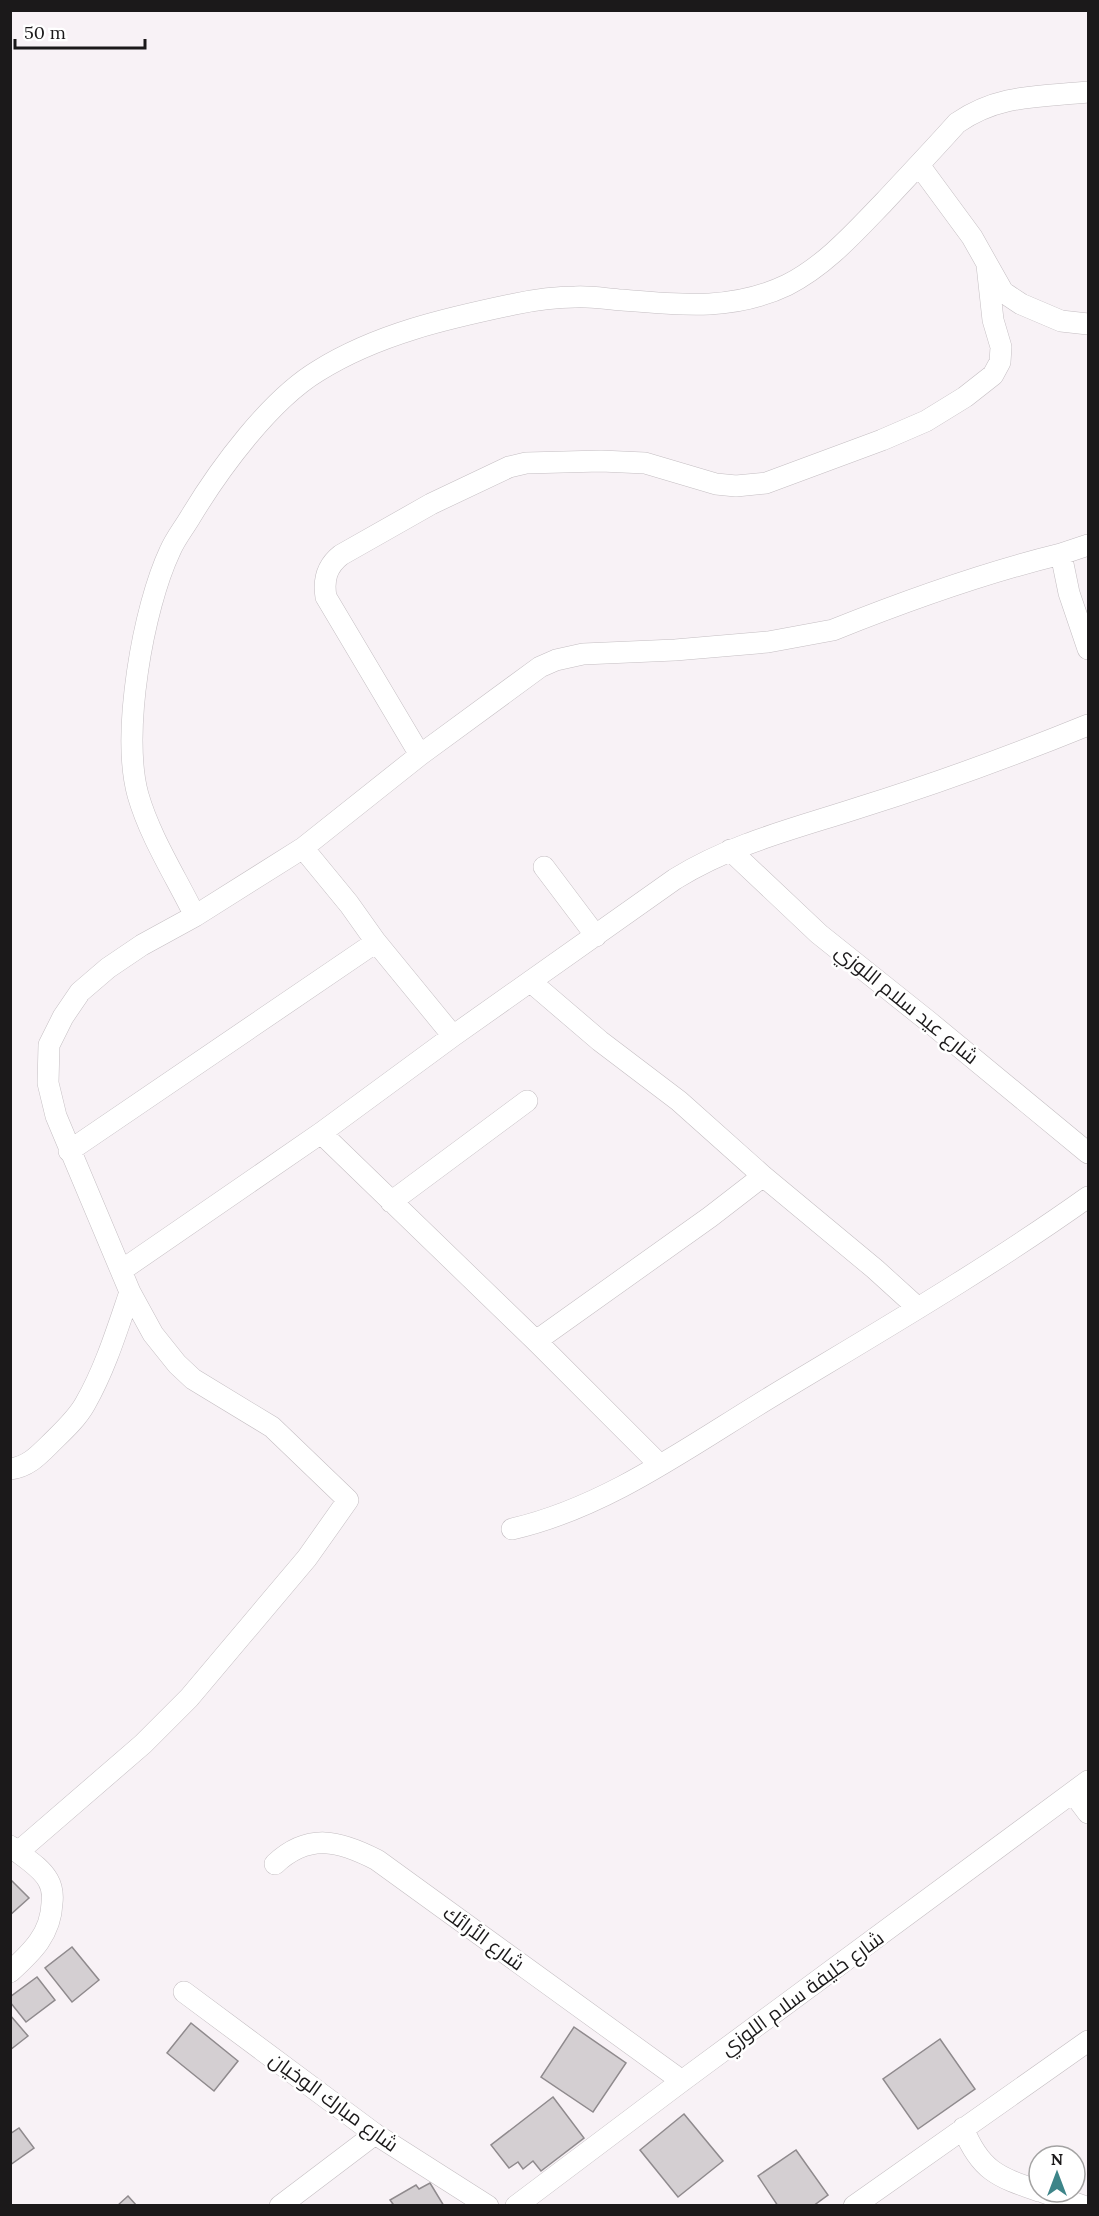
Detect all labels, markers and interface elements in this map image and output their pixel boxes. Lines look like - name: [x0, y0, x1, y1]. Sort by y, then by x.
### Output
- scale bar: [15, 12, 146, 50]
- text: 50 m: [24, 21, 66, 44]
- street label: شارع عيد سلام اللوزي: [828, 938, 984, 1072]
- street label: شارع الأرائك: [438, 1900, 530, 1977]
- street label: شارع خليفة سلام اللوزي: [715, 1925, 891, 2064]
- street label: شارع مبارك الوخيان: [264, 2046, 404, 2158]
- north arrow: [1027, 2144, 1087, 2204]
- text: N: [1051, 2149, 1063, 2169]

